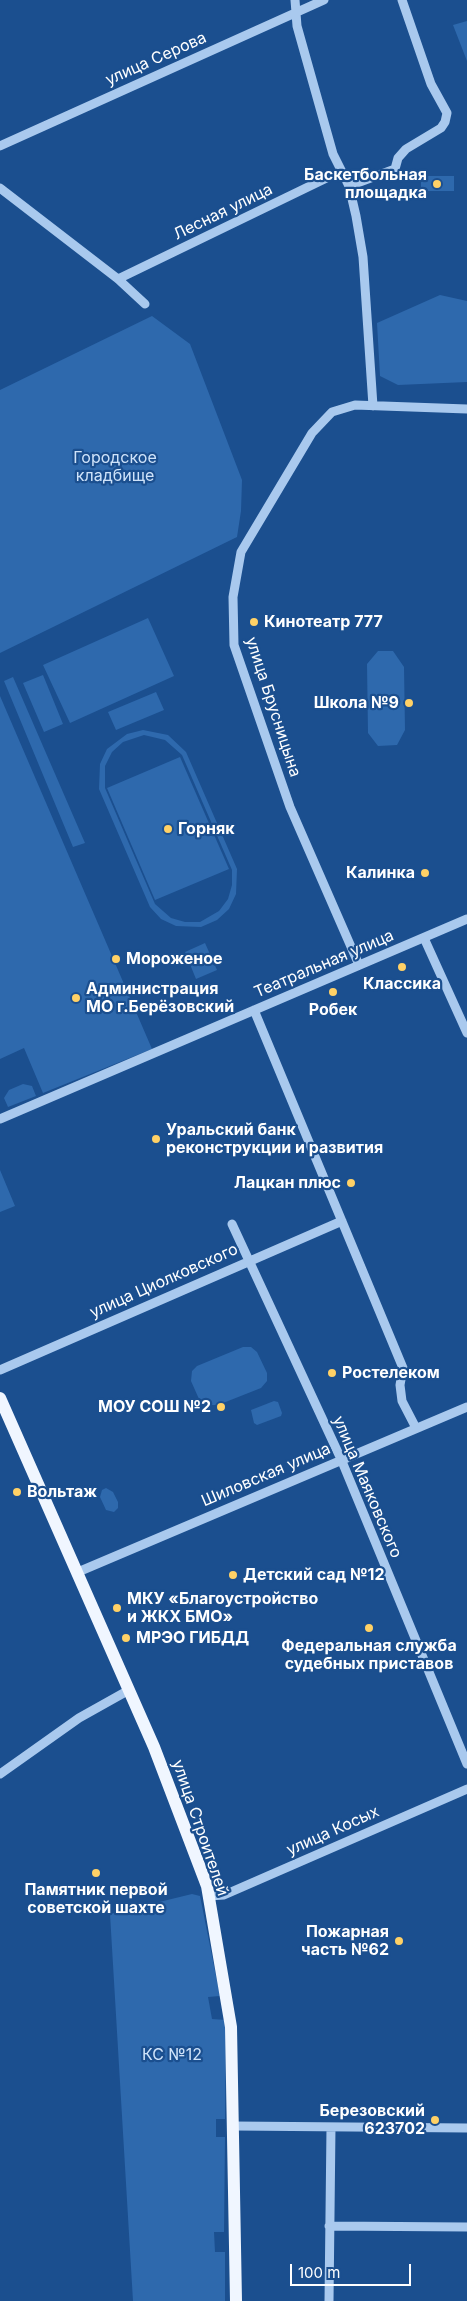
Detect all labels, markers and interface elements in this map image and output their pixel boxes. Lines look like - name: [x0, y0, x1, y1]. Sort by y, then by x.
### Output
- street label: улица Серова: [103, 28, 209, 90]
- place label: Баскетбольная площадка: [304, 165, 427, 203]
- marker: Баскетбольная площадка: [431, 178, 443, 190]
- street label: Лесная улица: [170, 180, 276, 244]
- park label: Городское кладбище: [73, 448, 157, 486]
- place label: Кинотеатр 777: [264, 612, 383, 632]
- marker: Кинотеатр 777: [248, 616, 260, 628]
- street label: улица Брусницына: [241, 634, 305, 780]
- place label: Школа №9: [314, 693, 399, 713]
- marker: Школа №9: [403, 697, 415, 709]
- place label: Горняк: [178, 819, 235, 839]
- marker: Горняк: [162, 823, 174, 835]
- place label: Калинка: [346, 863, 415, 883]
- marker: Калинка: [419, 867, 431, 879]
- street label: Театральная улица: [251, 926, 397, 1002]
- place label: Мороженое: [126, 949, 223, 969]
- marker: Мороженое: [110, 953, 122, 965]
- marker: Классика: [396, 961, 408, 973]
- place label: Классика: [363, 974, 441, 994]
- place label: Администрация МО г.Берёзовский: [86, 979, 234, 1017]
- marker: Робек: [327, 986, 339, 998]
- marker: Администрация МО г.Берёзовский: [70, 992, 82, 1004]
- place label: Робек: [309, 1000, 357, 1020]
- place label: Уральский банк реконструкции и развития: [166, 1120, 383, 1158]
- marker: Уральский банк реконструкции и развития: [150, 1133, 162, 1145]
- place label: Лацкан плюс: [234, 1173, 341, 1193]
- marker: Лацкан плюс: [345, 1177, 357, 1189]
- street label: улица Циолковского: [87, 1240, 241, 1322]
- place label: Ростелеком: [342, 1363, 440, 1383]
- marker: Ростелеком: [326, 1367, 338, 1379]
- place label: МОУ СОШ №2: [98, 1397, 211, 1417]
- marker: МОУ СОШ №2: [215, 1401, 227, 1413]
- street label: улица Маяковского: [328, 1413, 406, 1561]
- street label: Шиловская улица: [199, 1439, 333, 1511]
- place label: Вольтаж: [27, 1482, 97, 1502]
- marker: Вольтаж: [11, 1486, 23, 1498]
- place label: Детский сад №12: [243, 1565, 385, 1585]
- marker: Детский сад №12: [227, 1569, 239, 1581]
- place label: МКУ «Благоустройство и ЖКХ БМО»: [127, 1589, 318, 1627]
- marker: МКУ «Благоустройство и ЖКХ БМО»: [111, 1602, 123, 1614]
- marker: Федеральная служба судебных приставов: [363, 1622, 375, 1634]
- place label: МРЭО ГИБДД: [136, 1628, 249, 1648]
- marker: МРЭО ГИБДД: [120, 1632, 132, 1644]
- place label: Федеральная служба судебных приставов: [281, 1636, 457, 1674]
- street label: улица Строителей: [168, 1757, 232, 1899]
- street label: улица Косых: [284, 1802, 382, 1860]
- marker: Памятник первой советской шахте: [90, 1867, 102, 1879]
- place label: Памятник первой советской шахте: [24, 1880, 168, 1918]
- place label: Пожарная часть №62: [301, 1922, 389, 1960]
- marker: Пожарная часть №62: [393, 1935, 405, 1947]
- park label: КС №12: [142, 2045, 202, 2065]
- place label: Березовский 623702: [319, 2101, 425, 2139]
- marker: Березовский 623702: [429, 2114, 441, 2126]
- scale bar: [292, 2254, 413, 2286]
- text: 100 m: [298, 2263, 340, 2282]

